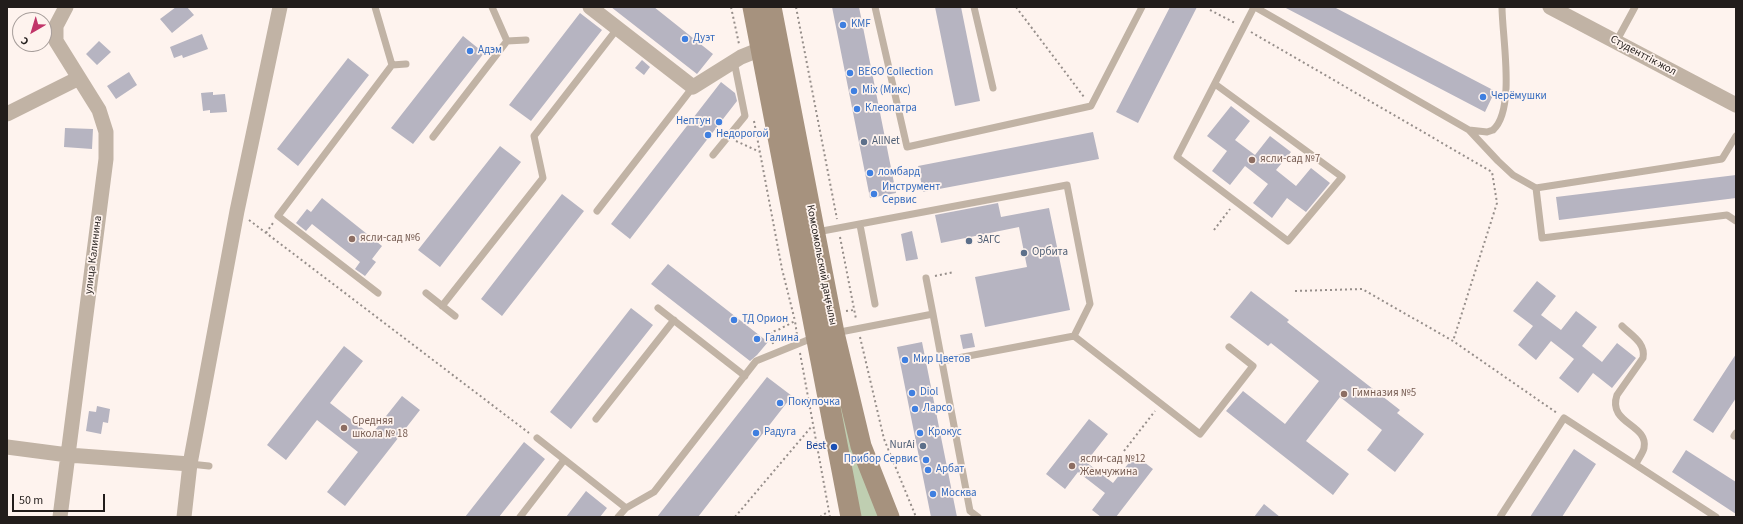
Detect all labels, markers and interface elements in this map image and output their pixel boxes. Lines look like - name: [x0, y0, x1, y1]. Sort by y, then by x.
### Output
- north arrow: [12, 12, 52, 52]
- place label: KMF: [851, 18, 871, 32]
- marker: KMF: [838, 20, 848, 30]
- place label: Дуэт: [693, 32, 715, 46]
- text: С: [18, 33, 32, 49]
- street label: Студенттік жол: [1608, 33, 1678, 79]
- marker: Дуэт: [680, 34, 690, 44]
- place label: Адэм: [478, 44, 502, 58]
- marker: Адэм: [465, 46, 475, 56]
- place label: BEGO Collection: [858, 66, 933, 80]
- marker: BEGO Collection: [845, 68, 855, 78]
- place label: Mix (Микс): [862, 84, 911, 98]
- marker: Mix (Микс): [849, 86, 859, 96]
- place label: Черёмушки: [1491, 90, 1547, 104]
- marker: Черёмушки: [1478, 92, 1488, 102]
- place label: Клеопатра: [865, 102, 917, 116]
- marker: Клеопатра: [852, 104, 862, 114]
- place label: Нептун: [676, 115, 711, 129]
- marker: Нептун: [714, 117, 724, 127]
- place label: Недорогой: [716, 128, 769, 142]
- marker: Недорогой: [703, 130, 713, 140]
- place label: AllNet: [872, 135, 900, 149]
- marker: AllNet: [859, 137, 869, 147]
- place label: ясли-сад №7: [1260, 153, 1320, 167]
- marker: ясли-сад №7: [1247, 155, 1257, 165]
- place label: ломбард: [878, 166, 920, 180]
- marker: ломбард: [865, 168, 875, 178]
- place label: Инструмент Сервис: [882, 181, 940, 207]
- marker: Инструмент Сервис: [869, 189, 879, 199]
- street label: Комсомольский даңғылы: [803, 204, 839, 326]
- street label: улица Калинина: [83, 215, 105, 295]
- place label: ясли-сад №6: [360, 232, 420, 246]
- marker: ясли-сад №6: [347, 234, 357, 244]
- place label: ЗАГС: [977, 234, 1000, 248]
- marker: ЗАГС: [964, 236, 974, 246]
- place label: Орбита: [1032, 246, 1068, 260]
- marker: Орбита: [1019, 248, 1029, 258]
- place label: ТД Орион: [742, 313, 788, 327]
- marker: ТД Орион: [729, 315, 739, 325]
- place label: Галина: [765, 332, 799, 346]
- marker: Галина: [752, 334, 762, 344]
- place label: Мир Цветов: [913, 353, 970, 367]
- marker: Мир Цветов: [900, 355, 910, 365]
- place label: Diol: [920, 386, 938, 400]
- place label: Гимназия №5: [1352, 387, 1416, 401]
- marker: Diol: [907, 388, 917, 398]
- marker: Гимназия №5: [1339, 389, 1349, 399]
- place label: Покупочка: [788, 396, 840, 410]
- marker: Покупочка: [775, 398, 785, 408]
- place label: Ларсо: [923, 402, 952, 416]
- marker: Ларсо: [910, 404, 920, 414]
- place label: Средняя школа № 18: [352, 415, 408, 441]
- marker: Средняя школа № 18: [339, 423, 349, 433]
- place label: Радуга: [764, 426, 796, 440]
- place label: Крокус: [928, 426, 962, 440]
- marker: Радуга: [751, 428, 761, 438]
- marker: Крокус: [915, 428, 925, 438]
- place label: NurAi: [890, 439, 915, 453]
- place label: Best: [806, 440, 826, 454]
- marker: NurAi: [918, 441, 928, 451]
- marker: Best: [829, 442, 839, 452]
- place label: Прибор Cервис: [844, 453, 918, 467]
- place label: ясли-сад №12 Жемчужина: [1080, 453, 1146, 479]
- marker: Прибор Cервис: [921, 455, 931, 465]
- marker: ясли-сад №12 Жемчужина: [1067, 461, 1077, 471]
- place label: Арбат: [936, 463, 964, 477]
- marker: Арбат: [923, 465, 933, 475]
- scale bar: [14, 486, 107, 512]
- place label: Москва: [941, 487, 977, 501]
- marker: Москва: [928, 489, 938, 499]
- text: 50 m: [19, 492, 43, 509]

